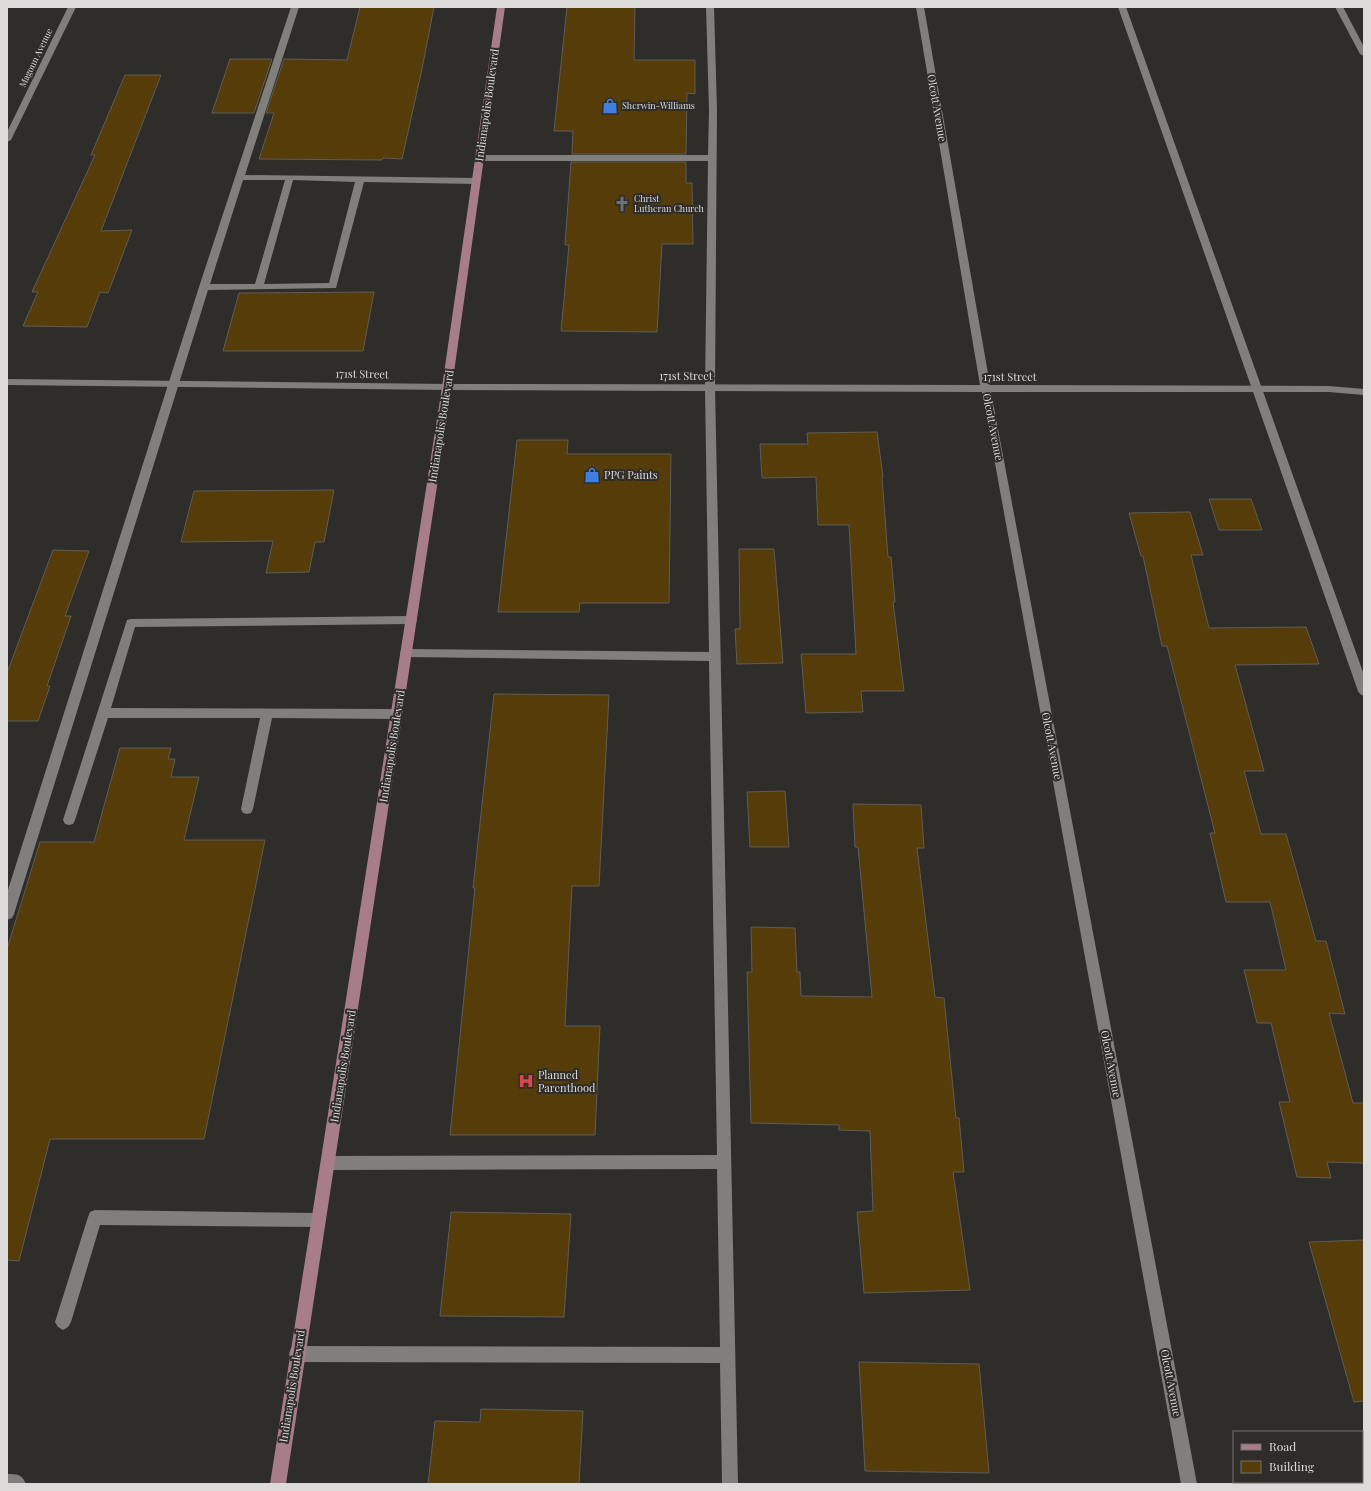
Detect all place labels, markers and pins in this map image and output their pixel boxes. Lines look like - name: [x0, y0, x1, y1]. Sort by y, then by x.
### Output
- shop icon: Sherwin-Williams: [601, 97, 619, 115]
- place label: Sherwin-Williams: [622, 99, 695, 111]
- place label: Christ Lutheran Church: [634, 192, 705, 214]
- church icon: Christ Lutheran Church: [613, 195, 631, 213]
- shop icon: PPG Paints: [583, 466, 601, 484]
- place label: PPG Paints: [604, 467, 658, 482]
- place label: Planned Parenthood: [538, 1067, 596, 1095]
- hospital icon: Planned Parenthood: [517, 1072, 535, 1090]

